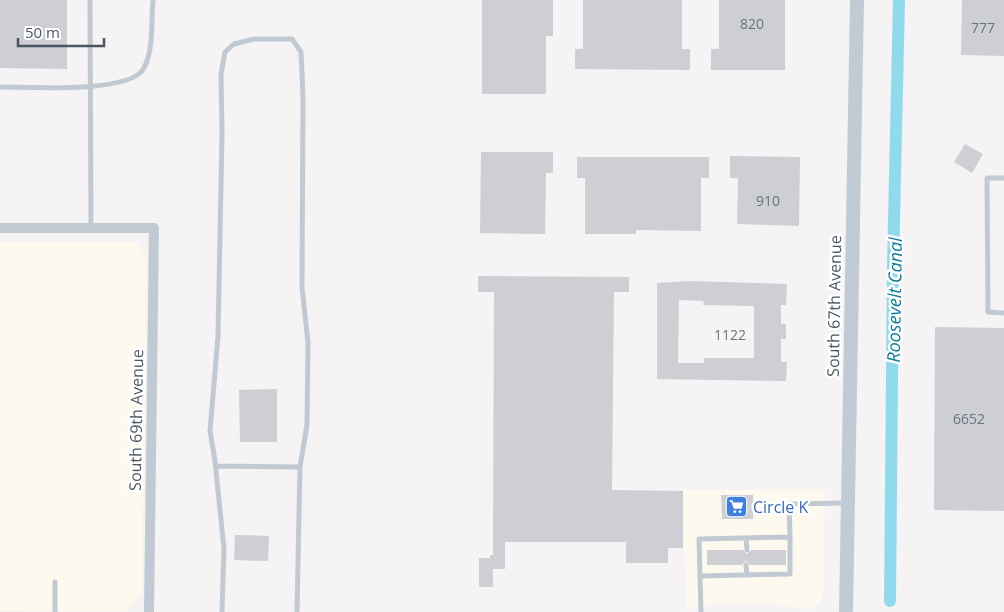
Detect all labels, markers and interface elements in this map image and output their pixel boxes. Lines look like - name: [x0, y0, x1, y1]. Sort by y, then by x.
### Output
- house number: 820: [740, 14, 764, 33]
- scale bar: [18, 15, 104, 47]
- house number: 777: [971, 18, 995, 37]
- text: 50 m: [25, 22, 60, 42]
- house number: 910: [756, 191, 780, 210]
- street label: South 67th Avenue: [822, 235, 846, 377]
- water label: Roosevelt Canal: [881, 237, 907, 363]
- house number: 1122: [714, 325, 746, 344]
- street label: South 69th Avenue: [124, 349, 148, 491]
- house number: 6652: [953, 409, 985, 428]
- supermarket icon: Circle K: [725, 495, 749, 519]
- place label: Circle K: [753, 496, 809, 518]

